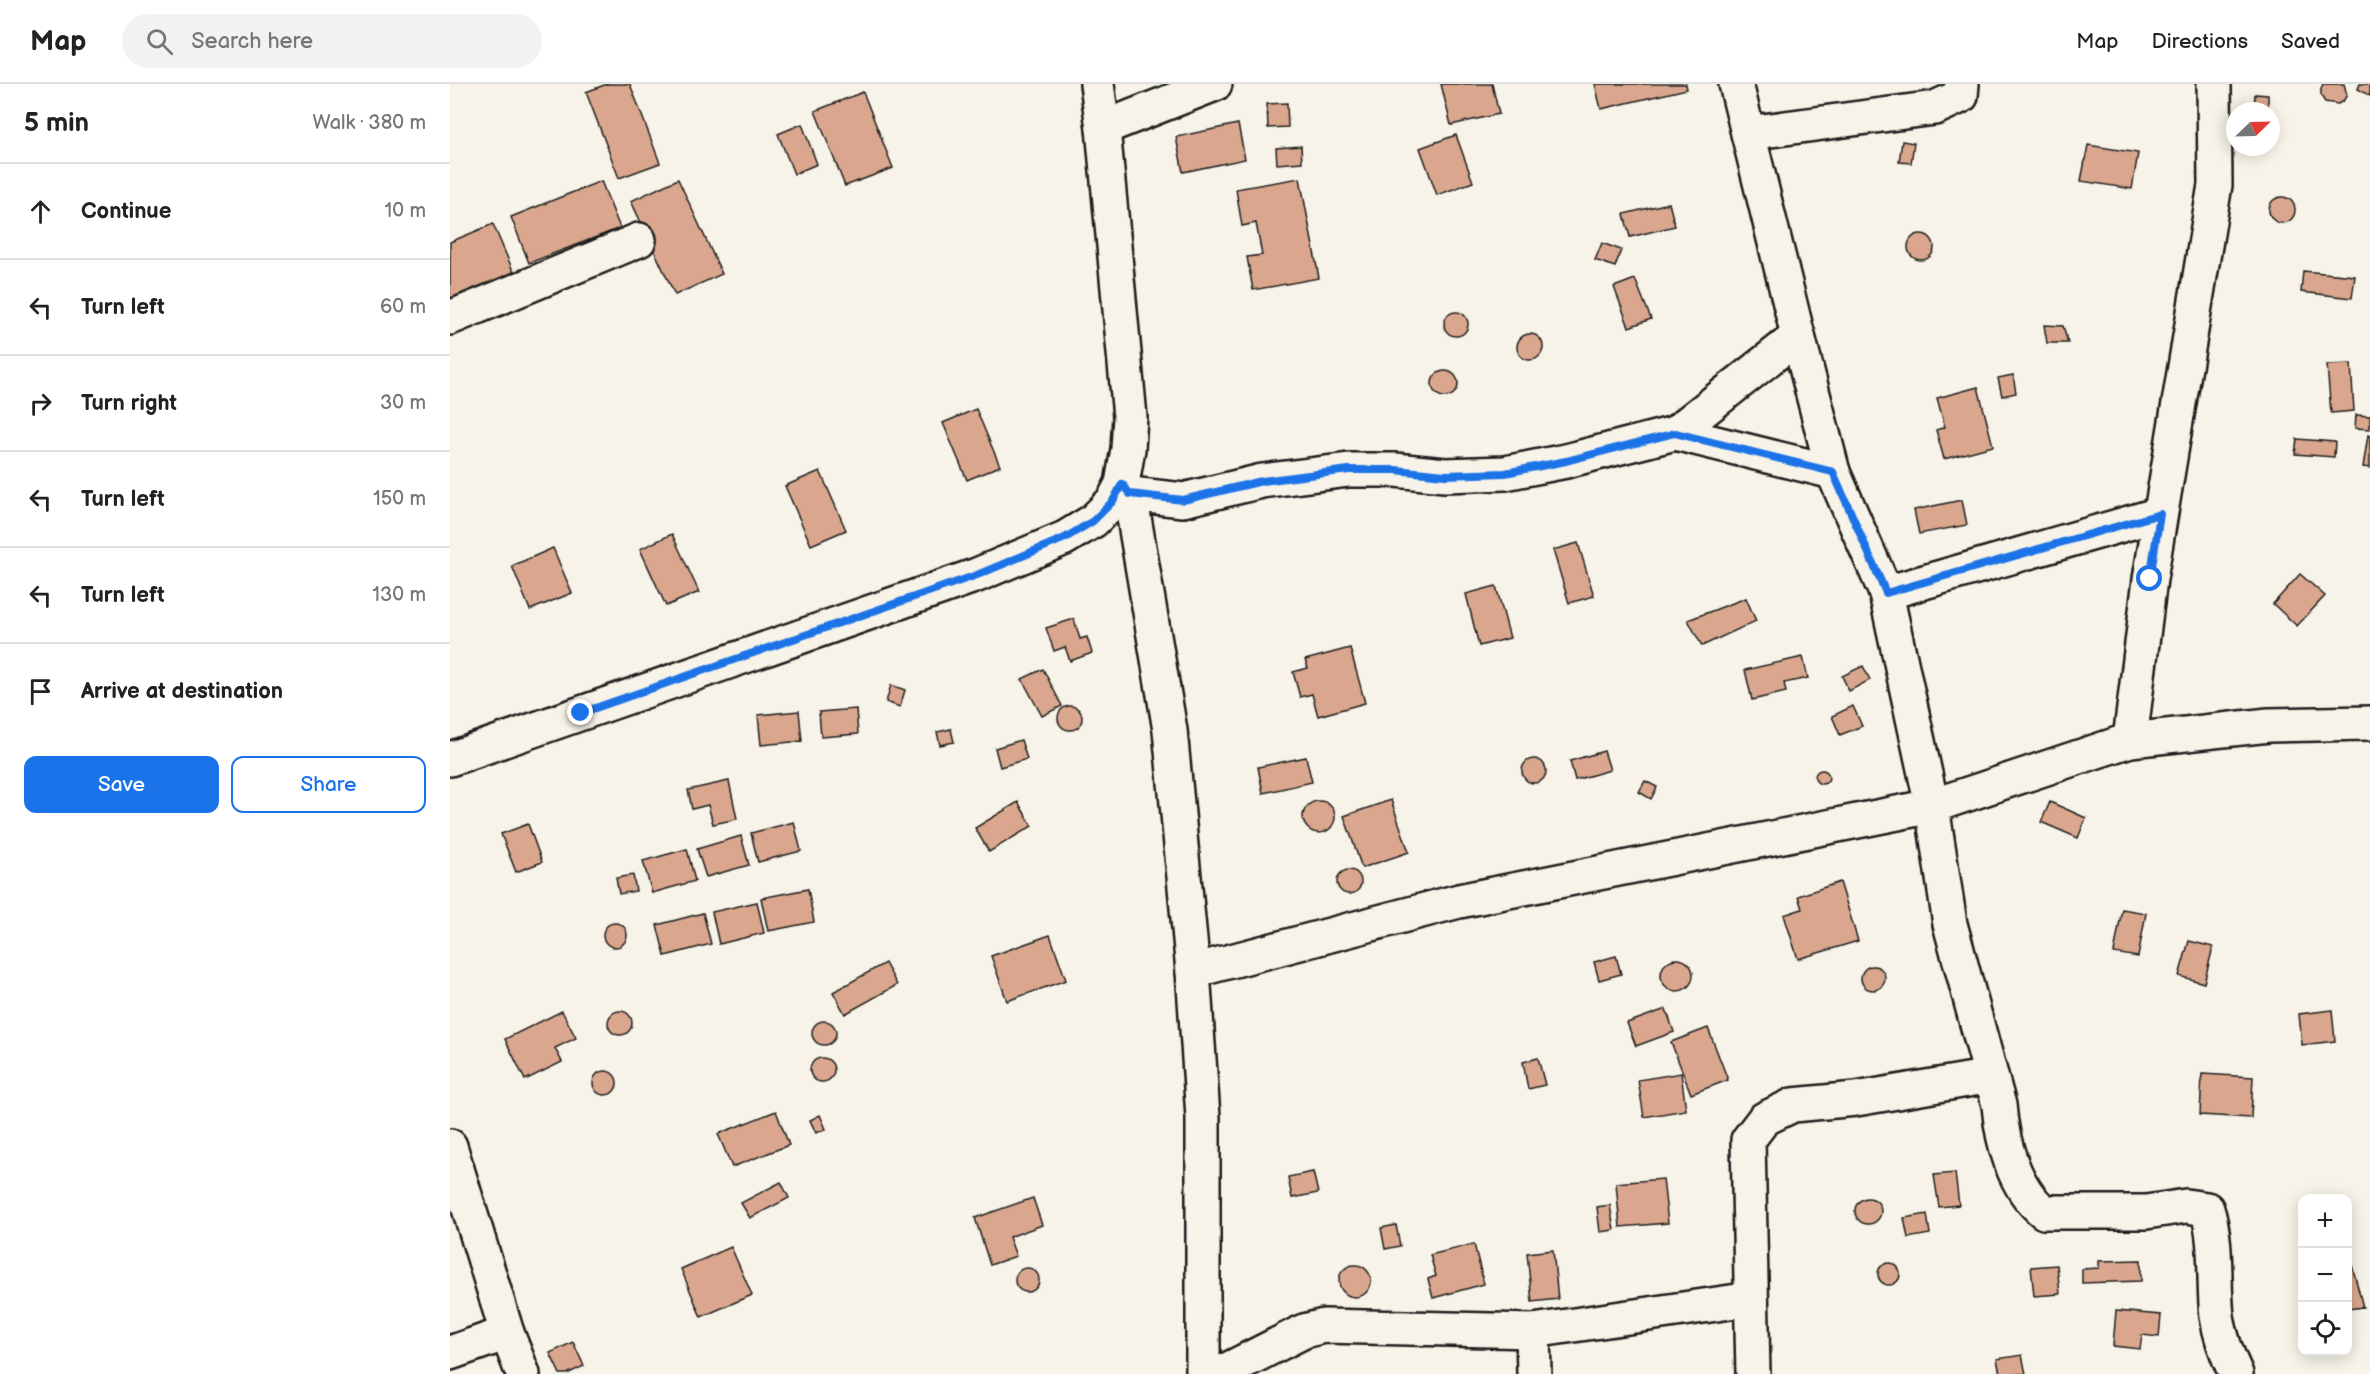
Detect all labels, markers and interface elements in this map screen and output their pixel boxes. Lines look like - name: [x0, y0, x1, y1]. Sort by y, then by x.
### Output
- search box: [122, 14, 542, 68]
- text: Map: [30, 25, 86, 58]
- icon: search: [143, 25, 176, 58]
- text: Search here: [191, 28, 313, 55]
- text: Map: [2076, 29, 2119, 54]
- text: Directions: [2152, 29, 2248, 54]
- text: Saved: [2281, 29, 2340, 54]
- north arrow: [2226, 102, 2280, 156]
- text: 5 min: [24, 108, 89, 139]
- text: Walk · 380 m: [313, 111, 426, 135]
- icon: ahead: [24, 195, 57, 228]
- text: Continue: [81, 198, 171, 225]
- text: 10 m: [385, 199, 426, 223]
- icon: left: [24, 291, 57, 324]
- text: Turn left: [81, 294, 165, 321]
- text: 60 m: [380, 295, 426, 319]
- icon: right: [24, 387, 57, 420]
- text: Turn right: [81, 390, 177, 417]
- text: 30 m: [380, 391, 426, 415]
- icon: left: [24, 483, 57, 516]
- text: Turn left: [81, 486, 165, 513]
- text: 150 m: [373, 487, 426, 511]
- route start: [2136, 565, 2162, 591]
- icon: left: [24, 579, 57, 612]
- text: Turn left: [81, 582, 165, 609]
- text: 130 m: [372, 583, 426, 607]
- icon: arrive: [24, 675, 57, 708]
- text: Arrive at destination: [81, 678, 283, 705]
- route end: [567, 699, 593, 725]
- button: Save: [24, 756, 219, 813]
- button: Share: [231, 756, 426, 813]
- map controls: [2298, 1194, 2352, 1356]
- button: +: [2298, 1194, 2352, 1248]
- button: −: [2298, 1248, 2352, 1302]
- button: locate: [2298, 1302, 2352, 1356]

